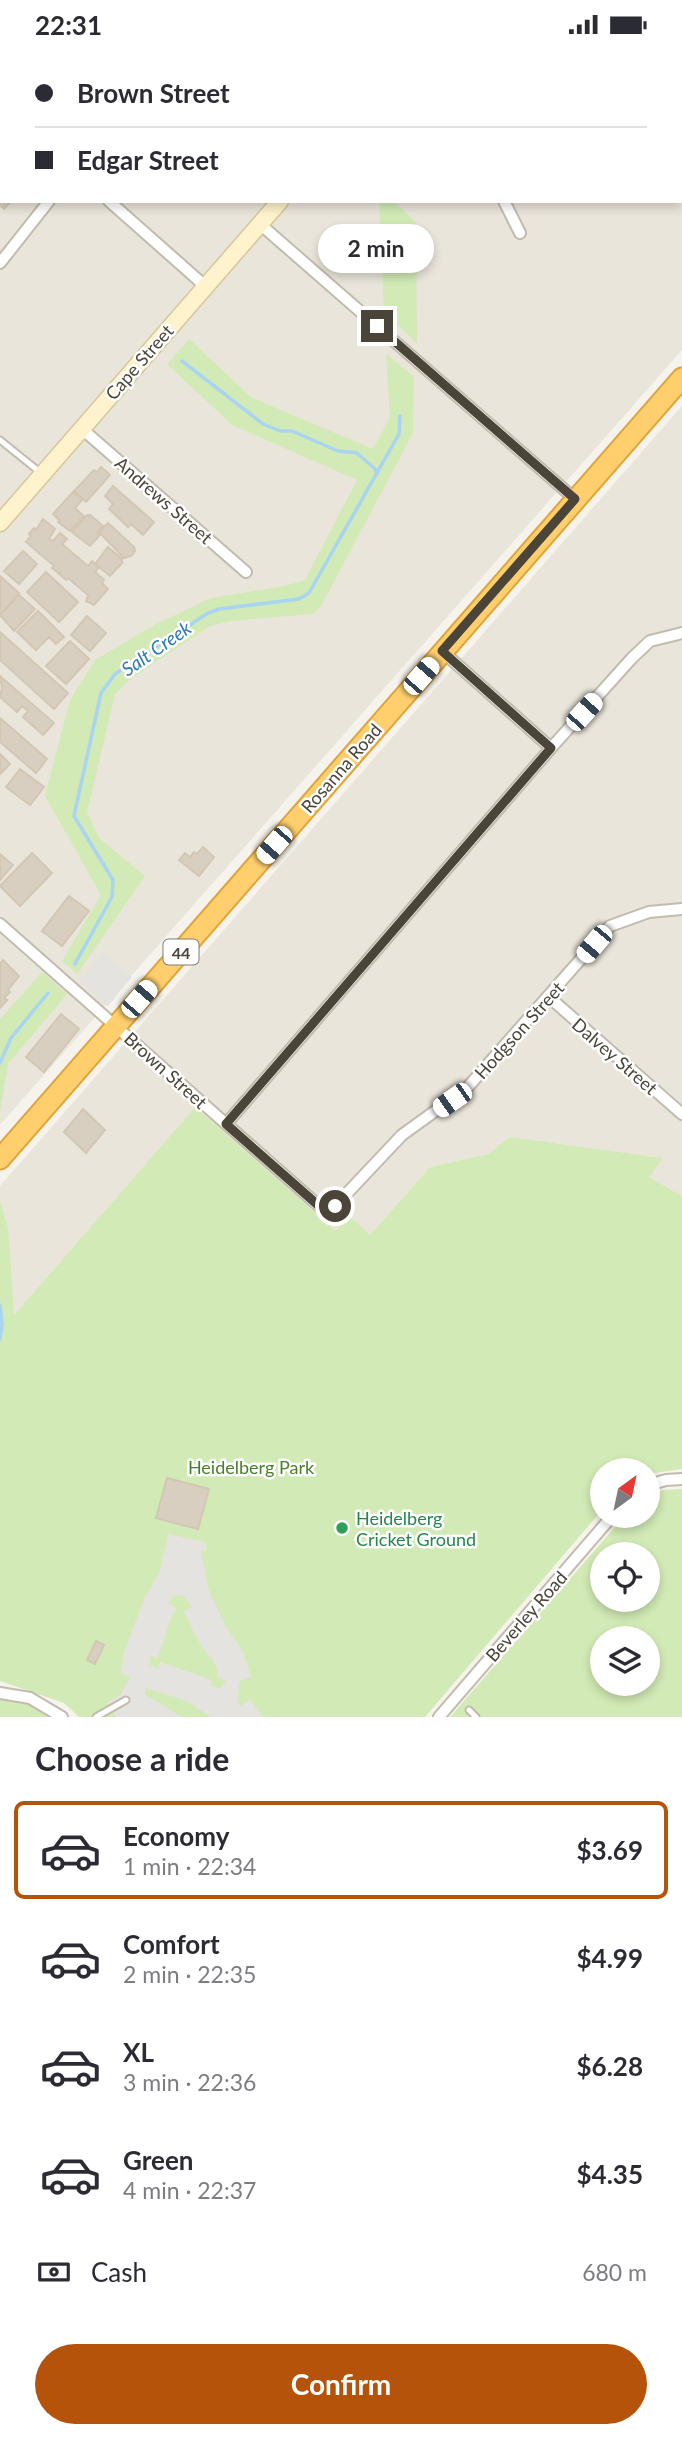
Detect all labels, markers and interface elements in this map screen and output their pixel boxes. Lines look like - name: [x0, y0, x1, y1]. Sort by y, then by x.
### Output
- text: 22:31: [35, 9, 102, 41]
- text: Brown Street: [77, 77, 230, 109]
- text: Edgar Street: [77, 144, 219, 176]
- callout: 2 min: [319, 225, 435, 273]
- text: 2 min: [347, 234, 405, 262]
- route end: [361, 310, 393, 342]
- street label: Cape Street: [100, 319, 178, 404]
- street label: Andrews Street: [111, 452, 218, 549]
- water label: Salt Creek: [117, 615, 196, 680]
- car: [400, 653, 443, 699]
- car: [563, 689, 606, 735]
- street label: Rosanna Road: [296, 719, 386, 817]
- car: [253, 822, 296, 868]
- car: [573, 921, 616, 967]
- road number: 44: [164, 939, 198, 965]
- car: [118, 976, 161, 1022]
- street label: Hodgson Street: [470, 976, 569, 1083]
- street label: Dalvey Street: [568, 1013, 663, 1099]
- street label: Brown Street: [120, 1027, 212, 1113]
- car: [429, 1079, 476, 1121]
- route start: [319, 1190, 351, 1222]
- park label: Heidelberg Park: [188, 1456, 315, 1478]
- north arrow: [590, 1458, 660, 1528]
- map controls: [590, 1458, 660, 1696]
- place label: Heidelberg Cricket Ground: [356, 1507, 476, 1550]
- marker: Heidelberg Cricket Ground: [334, 1520, 350, 1536]
- button: locate: [590, 1542, 660, 1612]
- street label: Beverley Road: [481, 1566, 571, 1666]
- button: layers: [590, 1626, 660, 1696]
- text: Choose a ride: [35, 1739, 229, 1778]
- icon: car: [39, 1819, 102, 1882]
- text: Economy: [123, 1820, 229, 1852]
- text: $3.69: [577, 1834, 643, 1866]
- text: 1 min · 22:34: [123, 1852, 256, 1880]
- icon: car: [39, 1927, 102, 1990]
- text: Comfort: [123, 1928, 220, 1960]
- text: $4.99: [577, 1942, 643, 1974]
- text: 2 min · 22:35: [123, 1960, 256, 1988]
- icon: car: [39, 2035, 102, 2098]
- text: XL: [123, 2036, 154, 2068]
- text: $6.28: [577, 2050, 643, 2082]
- text: 3 min · 22:36: [123, 2068, 256, 2096]
- icon: car: [39, 2143, 102, 2206]
- text: Green: [123, 2144, 193, 2176]
- text: $4.35: [577, 2158, 643, 2190]
- text: 4 min · 22:37: [123, 2176, 256, 2204]
- icon: cash: [35, 2253, 73, 2291]
- text: Cash: [91, 2256, 147, 2288]
- text: 680 m: [582, 2258, 647, 2286]
- button: Confirm: [35, 2344, 647, 2424]

